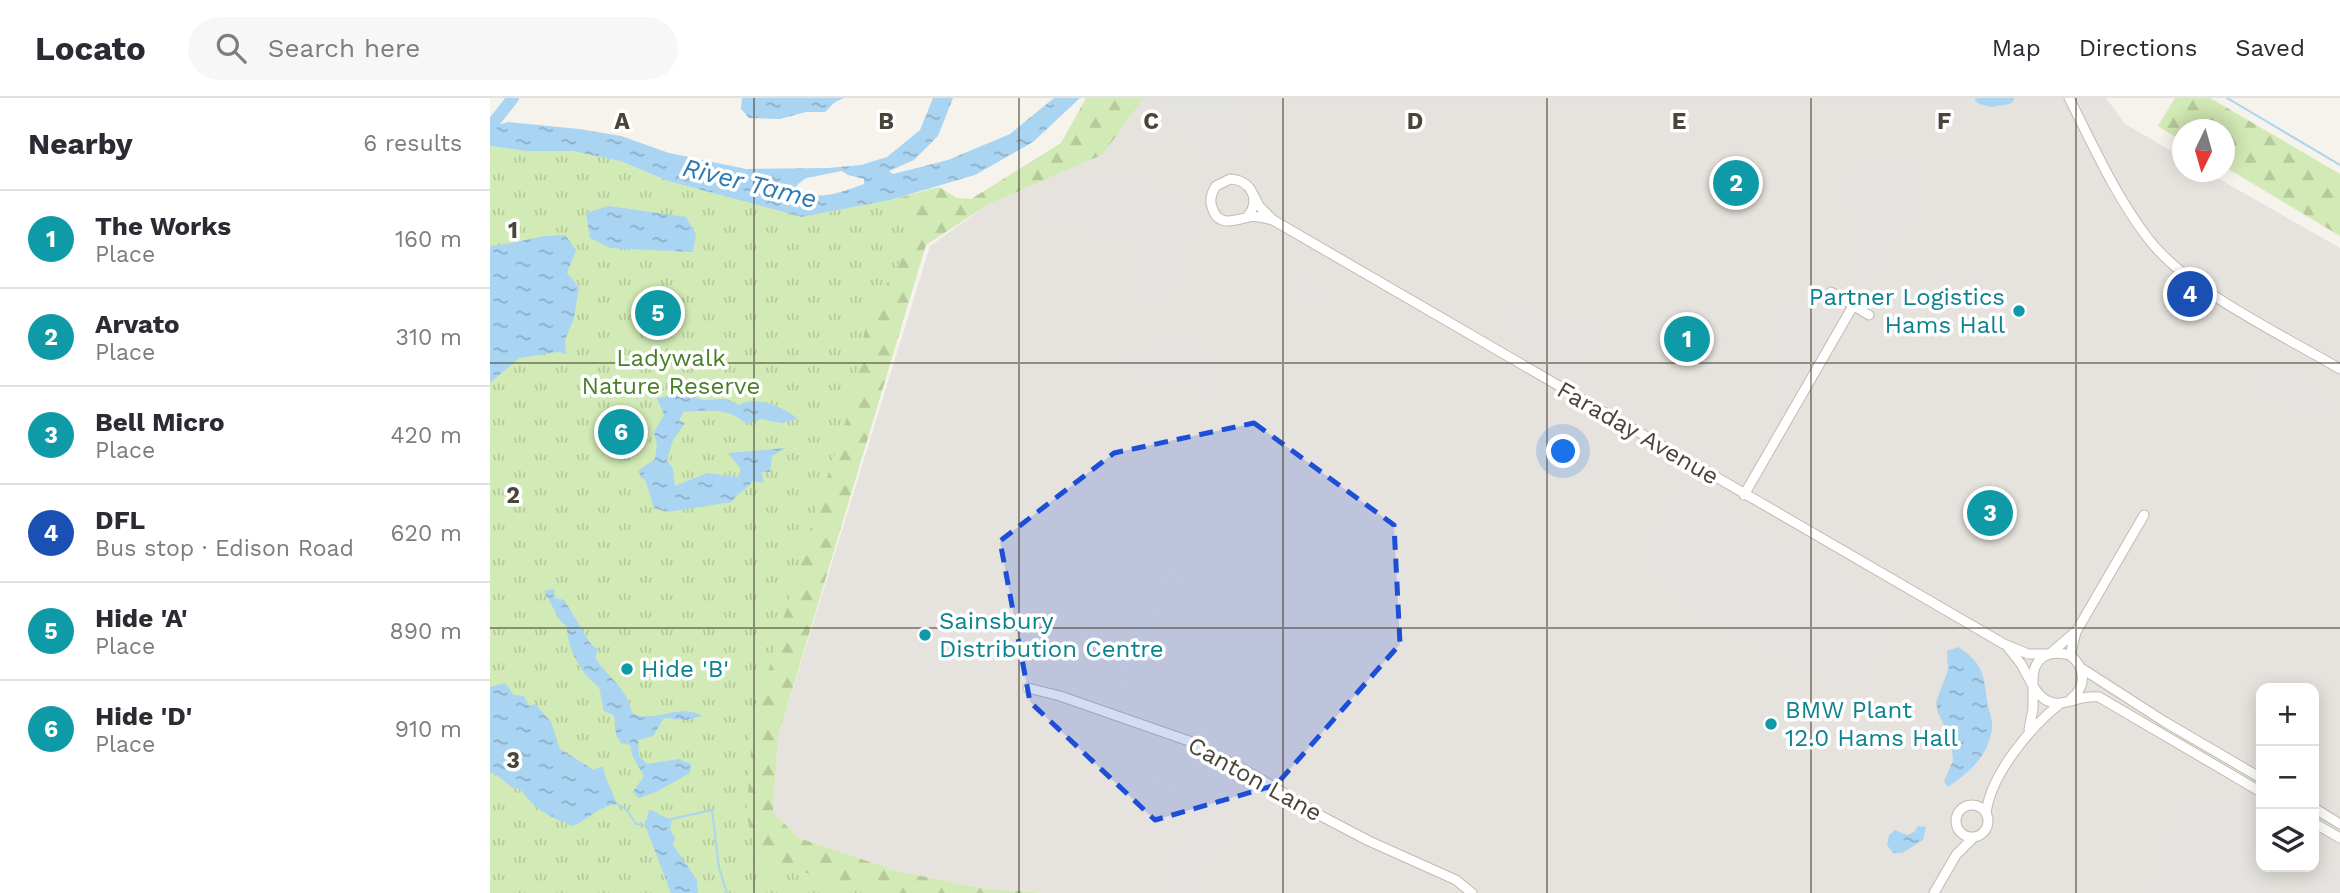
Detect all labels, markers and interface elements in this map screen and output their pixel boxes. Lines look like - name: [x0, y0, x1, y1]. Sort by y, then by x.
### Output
- search box: [188, 17, 678, 80]
- text: Locato: [35, 29, 146, 68]
- icon: search: [212, 29, 250, 67]
- text: Search here: [268, 33, 420, 63]
- text: Map: [1992, 34, 2041, 62]
- text: Directions: [2079, 34, 2197, 62]
- text: Saved: [2235, 34, 2305, 62]
- text: A: [614, 108, 630, 135]
- text: B: [878, 108, 894, 135]
- text: C: [1143, 108, 1159, 135]
- text: D: [1407, 108, 1423, 135]
- text: E: [1672, 108, 1686, 135]
- text: F: [1937, 108, 1951, 135]
- north arrow: [2172, 119, 2235, 182]
- text: Nearby: [28, 126, 133, 161]
- text: 6 results: [363, 130, 462, 157]
- water label: River Tame: [680, 152, 820, 214]
- pin: 2: [1713, 157, 1759, 209]
- text: The Works: [95, 211, 231, 241]
- text: 1: [508, 217, 518, 244]
- text: 1: [46, 226, 56, 253]
- text: 160 m: [395, 226, 462, 253]
- text: Place: [95, 241, 155, 268]
- pin: 4: [2167, 268, 2213, 320]
- place label: Partner Logistics Hams Hall: [1809, 283, 2006, 339]
- pin: 5: [635, 287, 681, 339]
- marker: Partner Logistics Hams Hall: [2011, 303, 2027, 319]
- text: Arvato: [95, 309, 180, 339]
- pin: 1: [1664, 313, 1710, 365]
- text: 2: [44, 324, 58, 351]
- text: 310 m: [396, 324, 462, 351]
- text: Place: [95, 339, 155, 366]
- park label: Ladywalk Nature Reserve: [582, 344, 760, 400]
- street label: Faraday Avenue: [1552, 375, 1724, 491]
- pin: 6: [598, 406, 644, 458]
- text: Bell Micro: [95, 407, 224, 437]
- text: 3: [44, 422, 58, 449]
- text: 420 m: [390, 422, 462, 449]
- your location: [1546, 434, 1580, 468]
- text: Place: [95, 437, 155, 464]
- text: 2: [506, 482, 520, 509]
- pin: 3: [1967, 487, 2013, 539]
- text: DFL: [95, 505, 145, 535]
- text: 4: [44, 520, 58, 547]
- text: 620 m: [391, 520, 462, 547]
- text: Bus stop · Edison Road: [95, 535, 354, 562]
- text: Hide 'A': [95, 603, 188, 633]
- place label: Sainsbury Distribution Centre: [939, 607, 1164, 663]
- text: 5: [44, 618, 58, 645]
- text: 890 m: [390, 618, 462, 645]
- marker: Sainsbury Distribution Centre: [917, 627, 933, 643]
- text: Place: [95, 633, 155, 660]
- place label: Hide 'B': [641, 655, 729, 683]
- marker: Hide 'B': [619, 661, 635, 677]
- map controls: [2256, 683, 2319, 872]
- button: +: [2256, 683, 2319, 746]
- place label: BMW Plant 12.0 Hams Hall: [1785, 696, 1958, 752]
- text: Hide 'D': [95, 701, 192, 731]
- text: 6: [44, 716, 58, 743]
- text: 910 m: [395, 716, 462, 743]
- marker: BMW Plant 12.0 Hams Hall: [1763, 716, 1779, 732]
- text: Place: [95, 731, 155, 758]
- street label: Canton Lane: [1183, 731, 1327, 827]
- button: −: [2256, 746, 2319, 809]
- text: 3: [506, 747, 520, 774]
- button: layers: [2256, 809, 2319, 872]

